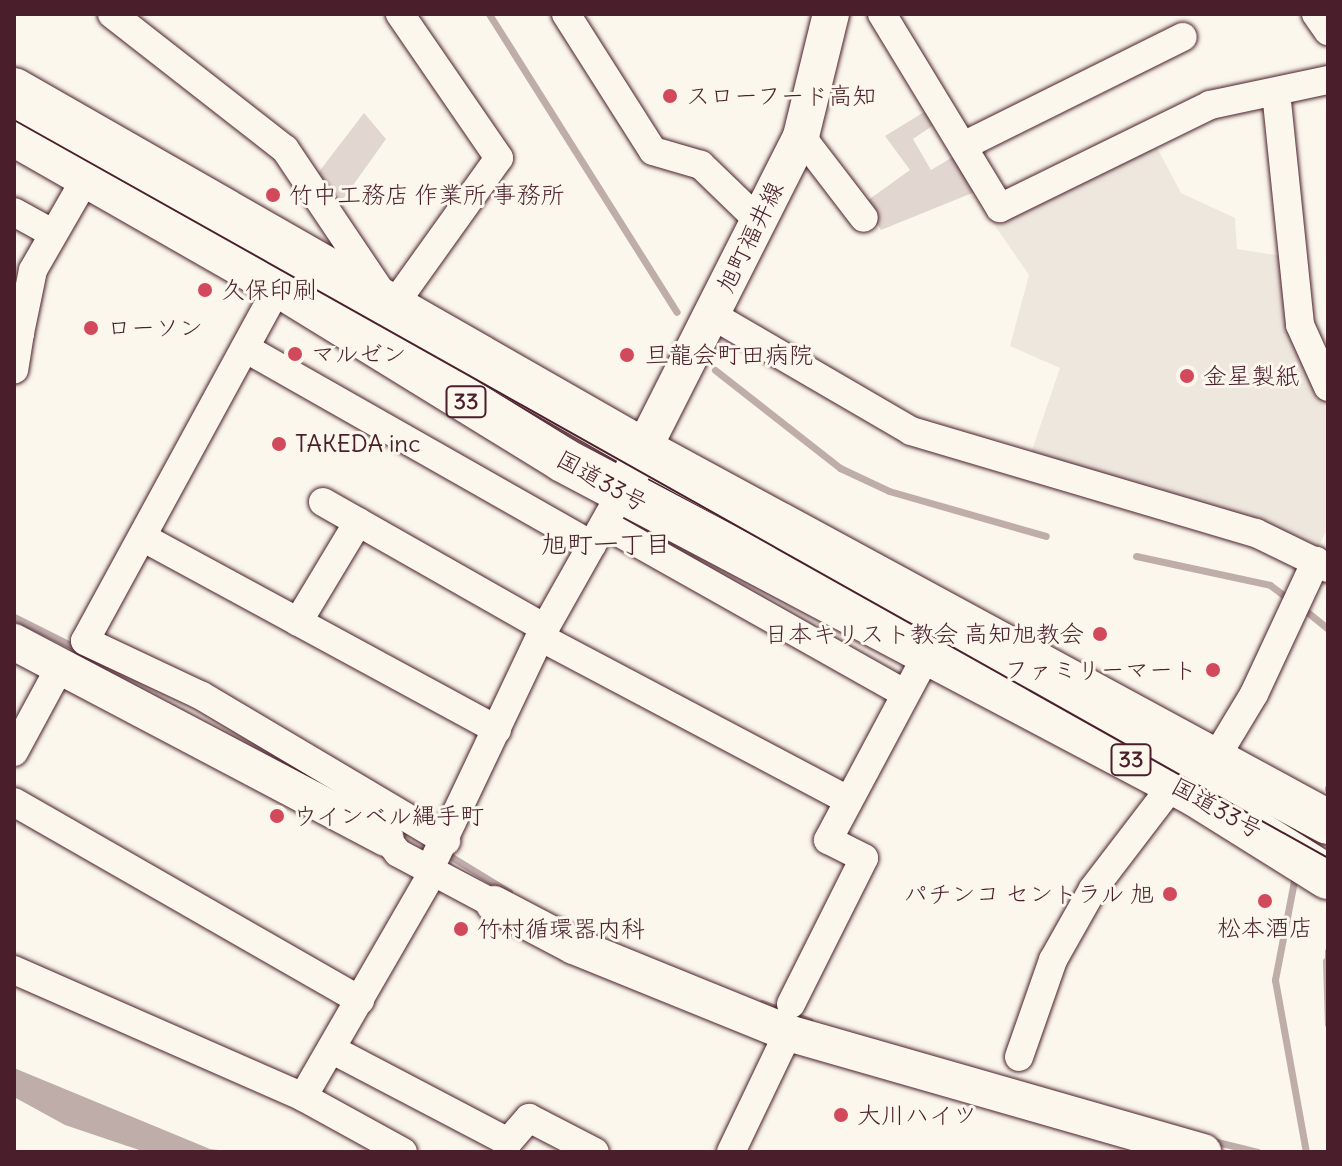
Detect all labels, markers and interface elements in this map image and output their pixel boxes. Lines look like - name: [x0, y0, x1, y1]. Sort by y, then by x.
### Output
- place label: スローフード高知: [686, 82, 878, 110]
- marker: スローフード高知: [661, 87, 679, 105]
- street label: 旭町福井線: [711, 177, 789, 297]
- place label: 竹中工務店 作業所 事務所: [289, 181, 564, 209]
- marker: 竹中工務店 作業所 事務所: [264, 186, 282, 204]
- place label: 久保印刷: [221, 276, 317, 304]
- marker: 久保印刷: [196, 281, 214, 299]
- place label: ローソン: [107, 314, 203, 342]
- marker: ローソン: [82, 319, 100, 337]
- place label: マルゼン: [311, 340, 407, 368]
- place label: 旦龍会町田病院: [645, 341, 813, 369]
- marker: 旦龍会町田病院: [616, 344, 638, 366]
- marker: マルゼン: [286, 345, 304, 363]
- place label: 金星製紙: [1203, 362, 1299, 390]
- marker: 金星製紙: [1178, 367, 1196, 385]
- road number: 33: [444, 384, 488, 420]
- place label: TAKEDA inc: [295, 430, 420, 458]
- marker: TAKEDA inc: [270, 435, 288, 453]
- street label: 国道33号: [552, 444, 652, 518]
- district label: 旭町一丁目: [541, 528, 671, 560]
- place label: 日本キリスト教会 高知旭教会: [766, 620, 1084, 648]
- marker: 日本キリスト教会 高知旭教会: [1091, 625, 1109, 643]
- place label: ファミリーマート: [1005, 656, 1197, 684]
- marker: ファミリーマート: [1204, 661, 1222, 679]
- road number: 33: [1109, 742, 1153, 778]
- street label: 国道33号: [1167, 771, 1267, 845]
- place label: ウインベル縄手町: [293, 802, 485, 830]
- marker: ウインベル縄手町: [268, 807, 286, 825]
- place label: パチンコ セントラル 旭: [903, 880, 1154, 908]
- marker: パチンコ セントラル 旭: [1161, 885, 1179, 903]
- marker: 松本酒店: [1256, 892, 1274, 910]
- place label: 松本酒店: [1217, 914, 1313, 942]
- place label: 竹村循環器内科: [477, 915, 645, 943]
- marker: 竹村循環器内科: [452, 920, 470, 938]
- place label: 大川ハイツ: [857, 1101, 977, 1129]
- marker: 大川ハイツ: [832, 1106, 850, 1124]

